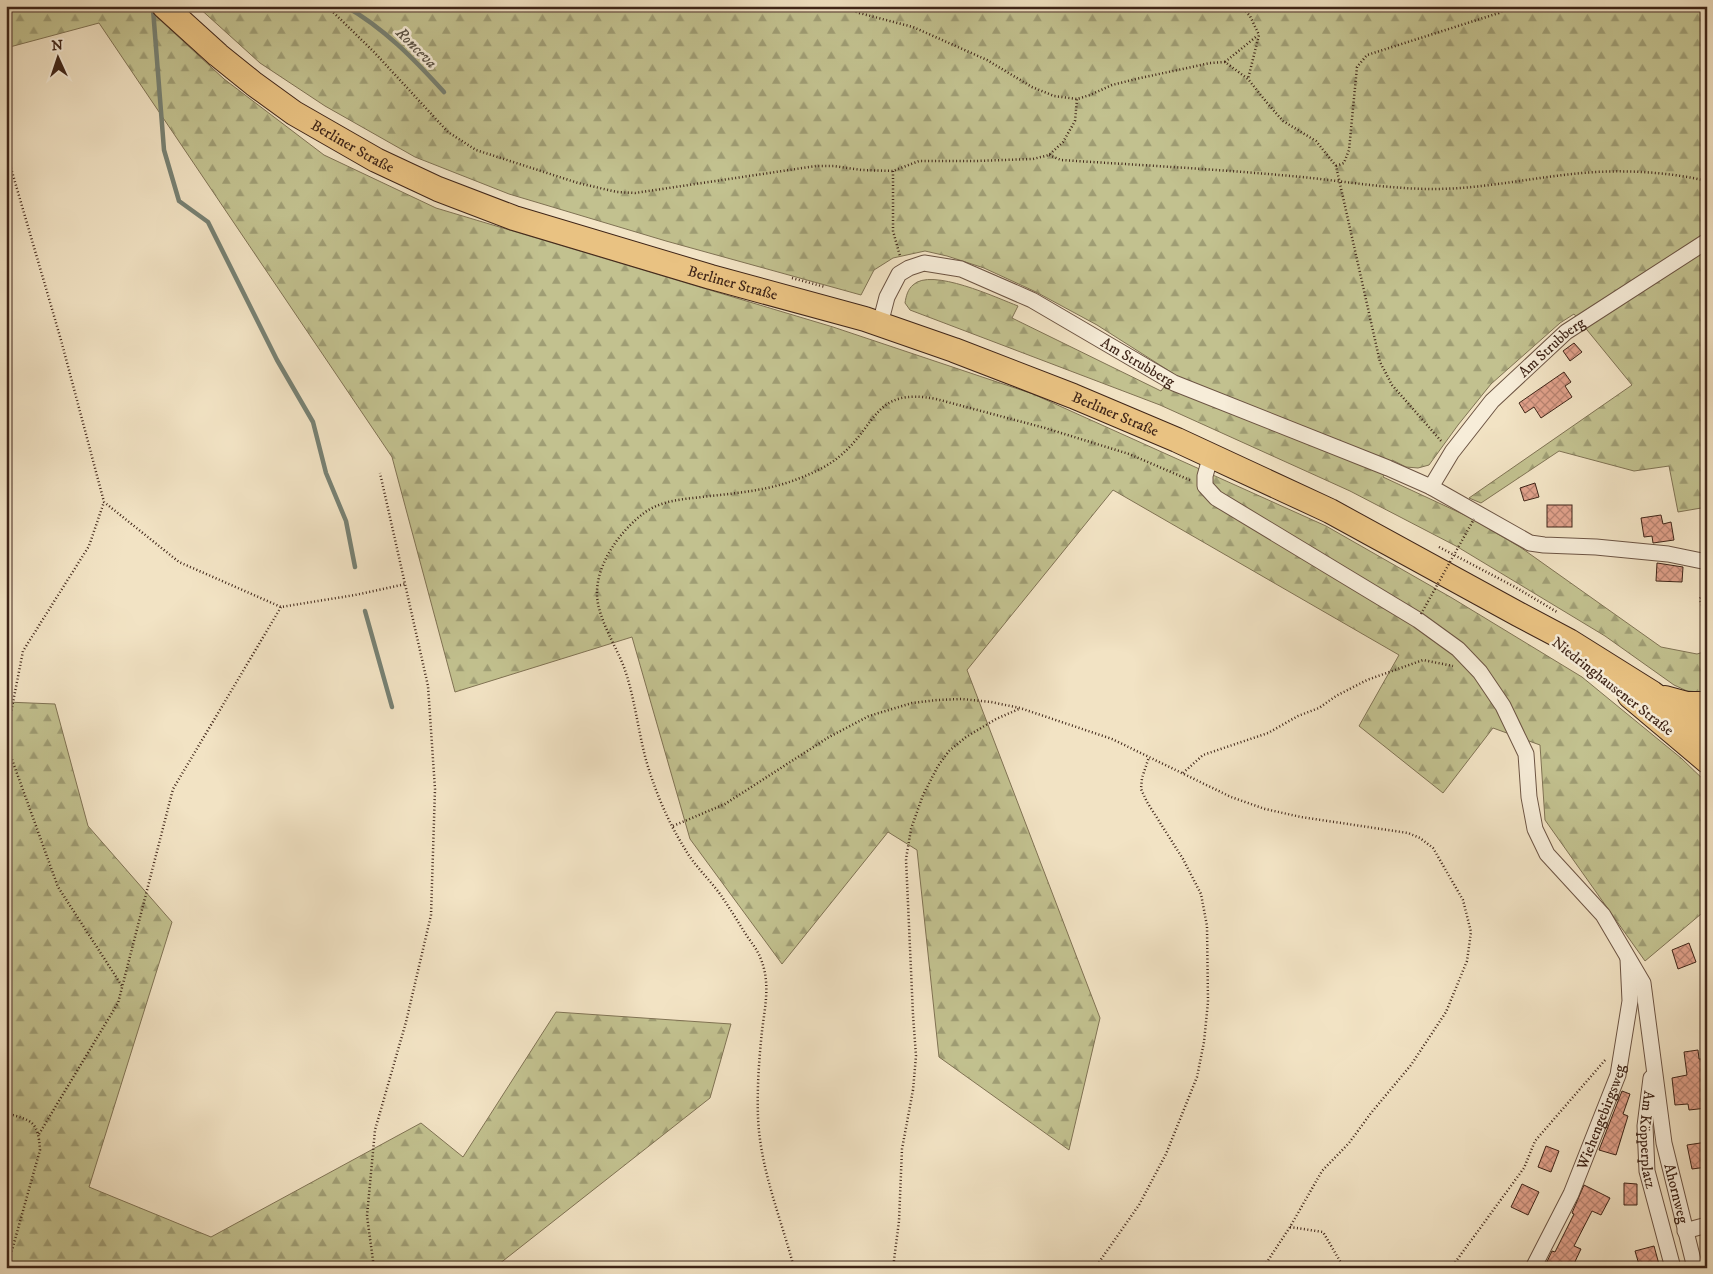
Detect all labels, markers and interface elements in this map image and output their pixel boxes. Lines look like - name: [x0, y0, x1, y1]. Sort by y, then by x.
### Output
- water label: Ronceva: [391, 22, 441, 73]
- north arrow: [32, 32, 82, 82]
- text: N: [51, 37, 64, 55]
- street label: Berliner Straße: [307, 116, 397, 177]
- street label: Berliner Straße: [685, 262, 780, 305]
- street label: Am Strubberg: [1514, 313, 1589, 382]
- street label: Am Strubberg: [1097, 333, 1179, 392]
- street label: Berliner Straße: [1069, 388, 1161, 441]
- street label: Niedringhausener Straße: [1548, 633, 1677, 740]
- street label: Wiehengebirgsweg: [1572, 1063, 1630, 1173]
- street label: Am Köpperplatz: [1635, 1090, 1660, 1191]
- street label: Ahornweg: [1659, 1162, 1693, 1226]

